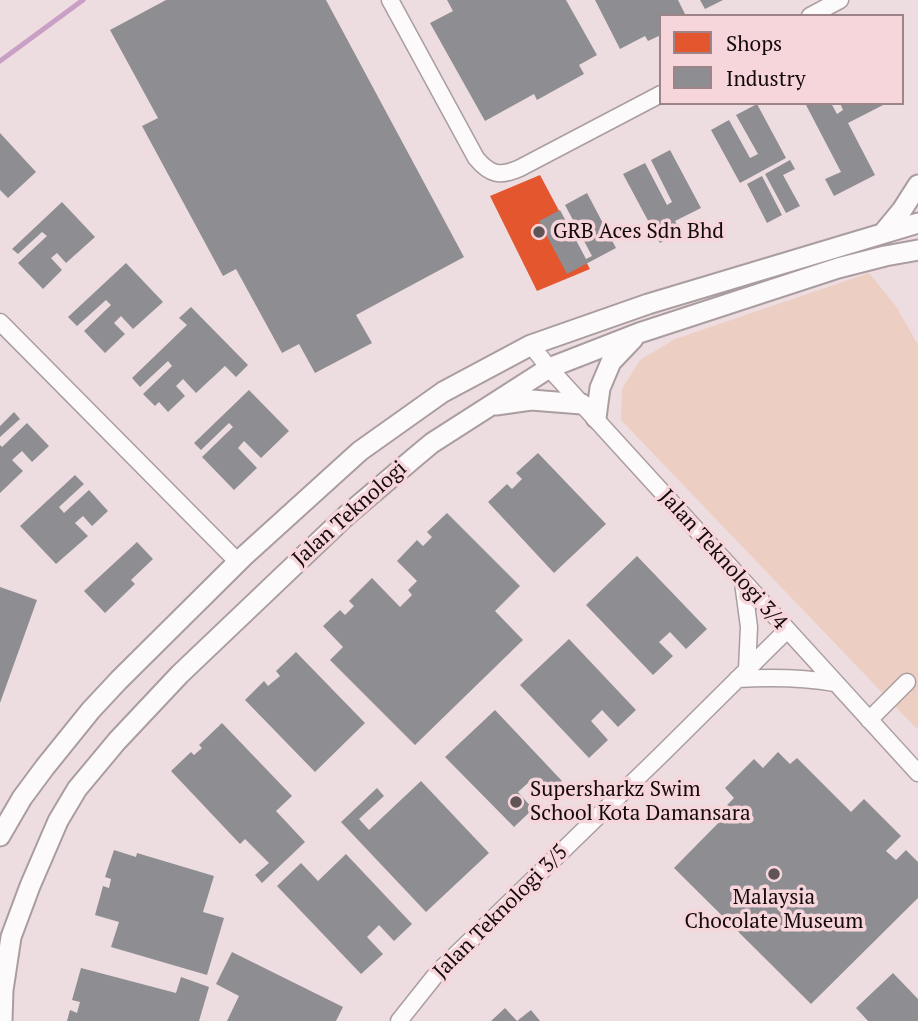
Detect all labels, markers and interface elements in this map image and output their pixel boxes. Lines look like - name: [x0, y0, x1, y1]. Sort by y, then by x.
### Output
- legend: [659, 14, 904, 105]
- text: Shops: [726, 29, 782, 57]
- text: Industry: [726, 64, 806, 92]
- place label: GRB Aces Sdn Bhd: [553, 219, 724, 245]
- marker: GRB Aces Sdn Bhd: [531, 224, 547, 240]
- street label: Jalan Teknologi: [288, 456, 412, 572]
- street label: Jalan Teknologi 3/4: [654, 485, 792, 635]
- place label: Supersharkz Swim School Kota Damansara: [530, 777, 750, 827]
- marker: Supersharkz Swim School Kota Damansara: [508, 794, 524, 810]
- street label: Jalan Teknologi 3/5: [429, 840, 573, 984]
- marker: Malaysia Chocolate Museum: [766, 866, 782, 882]
- place label: Malaysia Chocolate Museum: [685, 885, 863, 935]

